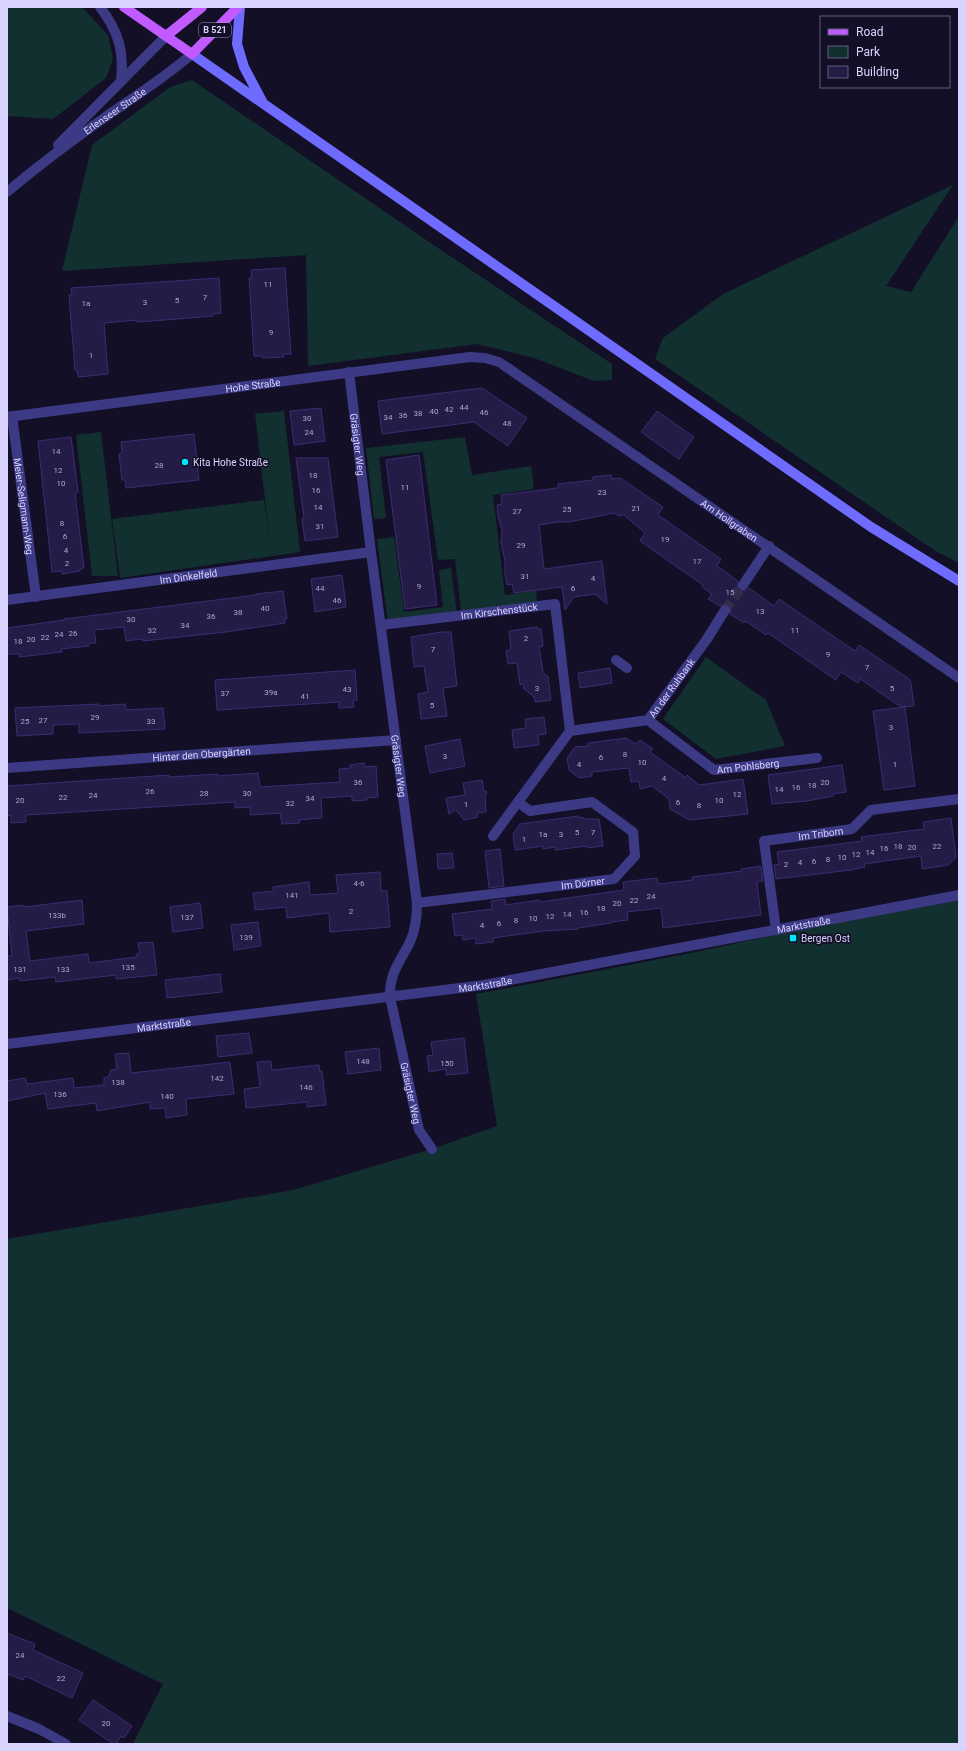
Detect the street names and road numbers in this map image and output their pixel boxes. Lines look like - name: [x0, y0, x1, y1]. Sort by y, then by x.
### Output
- road number: B 521: [199, 23, 231, 37]
- street label: Erlenseer Straße: [81, 85, 148, 136]
- street label: Hohe Straße: [225, 376, 281, 394]
- street label: Gräsigter Weg: [349, 413, 367, 476]
- street label: Meier-Seligmann-Weg: [12, 457, 36, 555]
- street label: Am Hollgraben: [699, 497, 760, 544]
- street label: Im Dinkelfeld: [159, 567, 218, 585]
- street label: Im Kirschenstück: [460, 601, 539, 621]
- street label: An der Ruhbank: [646, 655, 697, 719]
- street label: Gräsigter Weg: [389, 734, 409, 798]
- street label: Hinter den Obergärten: [152, 745, 251, 763]
- street label: Am Pohlsberg: [716, 757, 780, 775]
- street label: Im Triborn: [797, 825, 844, 842]
- street label: Im Dörner: [560, 875, 606, 891]
- street label: Marktstraße: [776, 914, 831, 935]
- street label: Marktstraße: [458, 974, 513, 994]
- street label: Marktstraße: [136, 1016, 191, 1033]
- street label: Gräsigter Weg: [399, 1061, 423, 1125]

